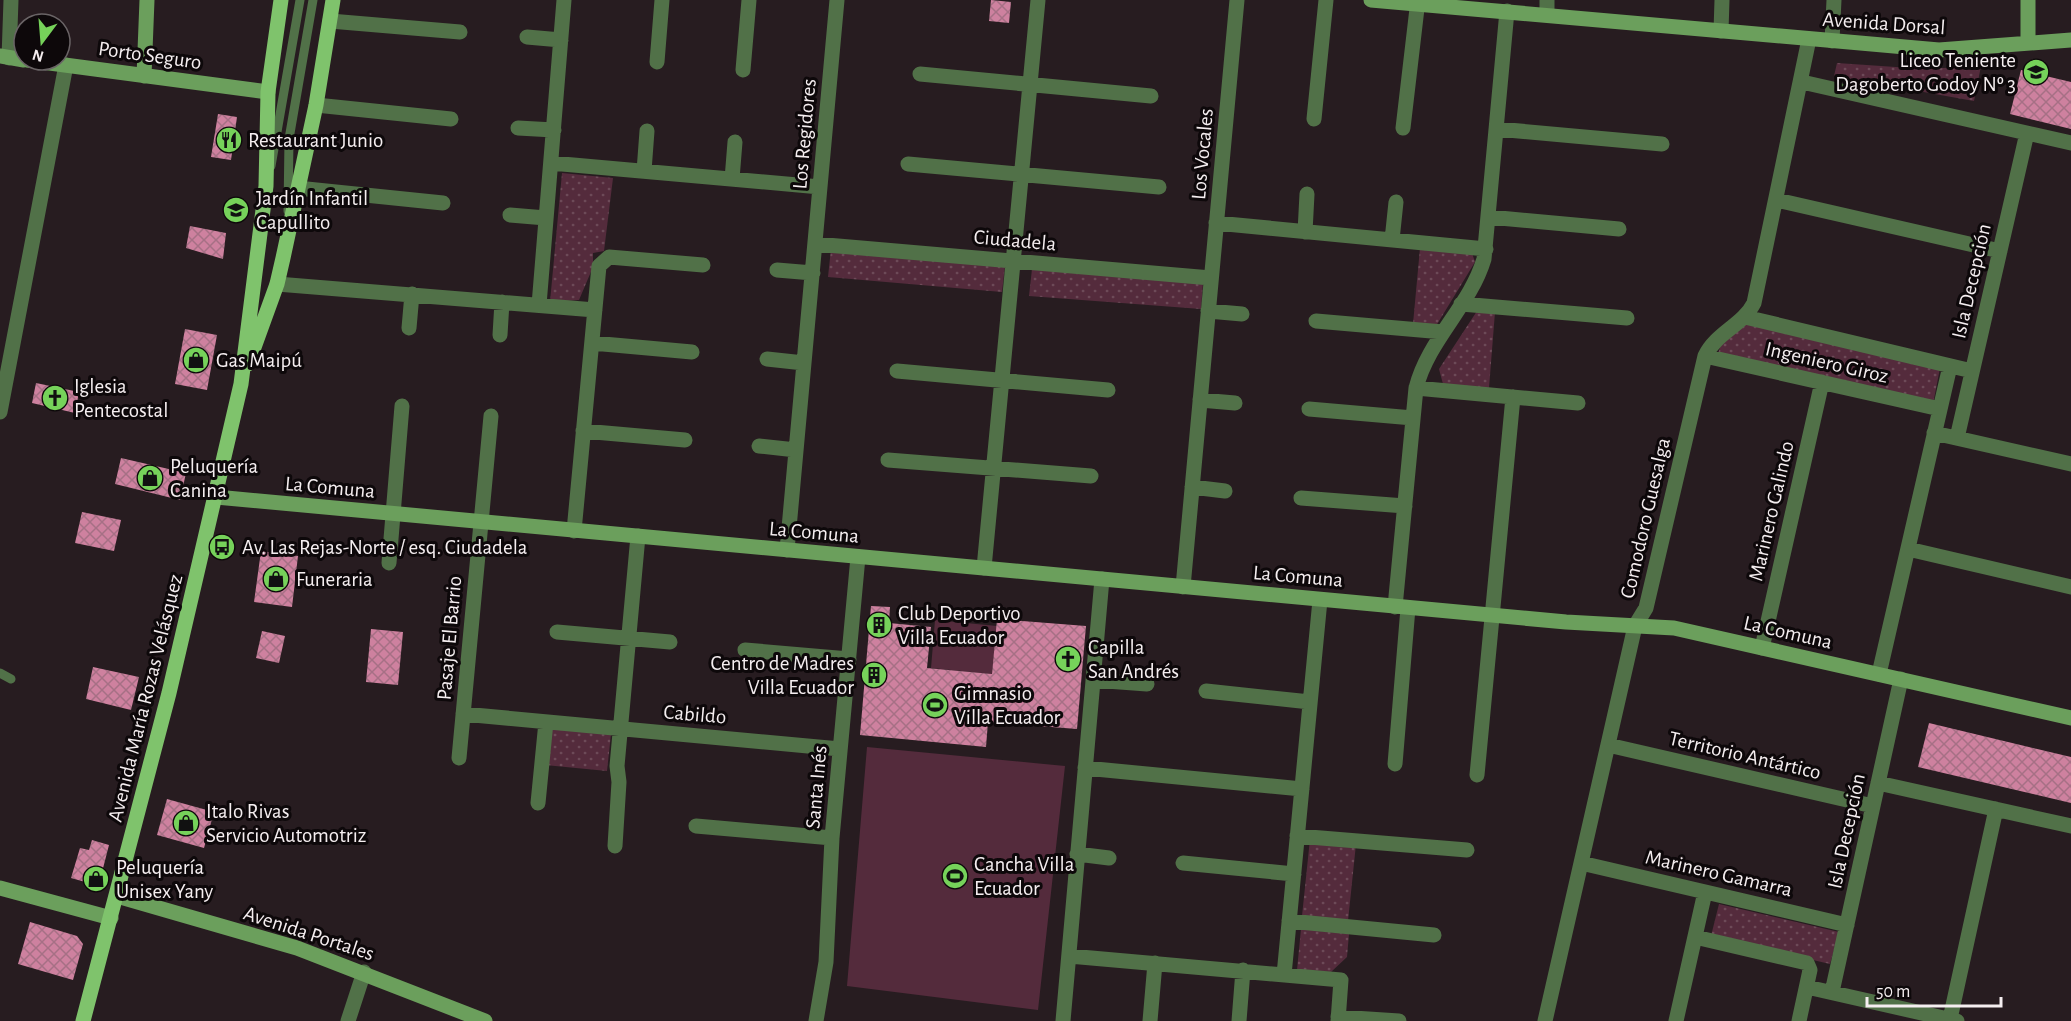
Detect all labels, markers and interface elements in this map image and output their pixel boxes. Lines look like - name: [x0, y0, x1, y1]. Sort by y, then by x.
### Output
- street label: Avenida Dorsal: [1822, 9, 1946, 38]
- north arrow: [12, 12, 72, 72]
- street label: Porto Seguro: [97, 38, 203, 73]
- text: N: [31, 46, 46, 65]
- place label: Liceo Teniente Dagoberto Godoy Nº 3: [1835, 50, 2016, 95]
- school or university icon: Liceo Teniente Dagoberto Godoy Nº 3: [2021, 57, 2051, 87]
- street label: Los Regidores: [789, 78, 820, 190]
- street label: Los Vocales: [1188, 108, 1217, 201]
- restaurant icon: Restaurant Junio: [214, 125, 244, 155]
- place label: Restaurant Junio: [248, 130, 383, 151]
- place label: Jardín Infantil Capullito: [256, 188, 368, 233]
- school or university icon: Jardín Infantil Capullito: [221, 195, 251, 225]
- street label: Isla Decepción: [1948, 222, 1995, 341]
- street label: Ciudadela: [973, 226, 1057, 255]
- street label: Ingeniero Giroz: [1763, 338, 1890, 387]
- shop icon: Gas Maipú: [181, 345, 211, 375]
- place label: Gas Maipú: [216, 350, 302, 371]
- place label: Iglesia Pentecostal: [74, 376, 168, 421]
- church icon: Iglesia Pentecostal: [40, 383, 70, 413]
- street label: Comodoro Guesalga: [1617, 436, 1674, 600]
- street label: Marinero Galindo: [1745, 439, 1798, 583]
- place label: Peluquería Canina: [170, 456, 259, 501]
- shop icon: Peluquería Canina: [135, 463, 165, 493]
- street label: La Comuna: [284, 473, 376, 502]
- street label: La Comuna: [768, 518, 860, 547]
- bus stop icon: Av. Las Rejas-Norte / esq. Ciudadela: [207, 532, 237, 562]
- place label: Av. Las Rejas-Norte / esq. Ciudadela: [242, 537, 528, 558]
- street label: La Comuna: [1252, 562, 1344, 591]
- shop icon: Funeraria: [261, 564, 291, 594]
- place label: Funeraria: [296, 569, 373, 590]
- street label: Avenida María Rozas Velásquez: [105, 572, 186, 824]
- street label: Pasaje El Barrio: [434, 575, 465, 701]
- place label: Club Deportivo Villa Ecuador: [898, 603, 1021, 648]
- building icon: Club Deportivo Villa Ecuador: [864, 610, 894, 640]
- street label: La Comuna: [1742, 612, 1835, 653]
- place label: Capilla San Andrés: [1088, 637, 1179, 682]
- church icon: Capilla San Andrés: [1053, 644, 1083, 674]
- place label: Centro de Madres Villa Ecuador: [711, 653, 854, 698]
- building icon: Centro de Madres Villa Ecuador: [859, 660, 889, 690]
- place label: Gimnasio Villa Ecuador: [954, 683, 1060, 728]
- sports icon: Gimnasio Villa Ecuador: [920, 690, 950, 720]
- street label: Cabildo: [663, 701, 727, 728]
- street label: Territorio Antártico: [1667, 728, 1823, 783]
- street label: Santa Inés: [802, 745, 831, 830]
- street label: Isla Decepción: [1824, 772, 1869, 891]
- place label: Italo Rivas Servicio Automotriz: [206, 801, 366, 846]
- shop icon: Italo Rivas Servicio Automotriz: [171, 808, 201, 838]
- street label: Marinero Gamarra: [1643, 846, 1795, 901]
- place label: Cancha Villa Ecuador: [974, 854, 1075, 899]
- place label: Peluquería Unisex Yany: [116, 857, 213, 902]
- sports icon: Cancha Villa Ecuador: [940, 861, 970, 891]
- shop icon: Peluquería Unisex Yany: [81, 864, 111, 894]
- street label: Avenida Portales: [241, 902, 377, 964]
- scale bar: [1867, 970, 2000, 1008]
- text: 50 m: [1876, 983, 1910, 1001]

